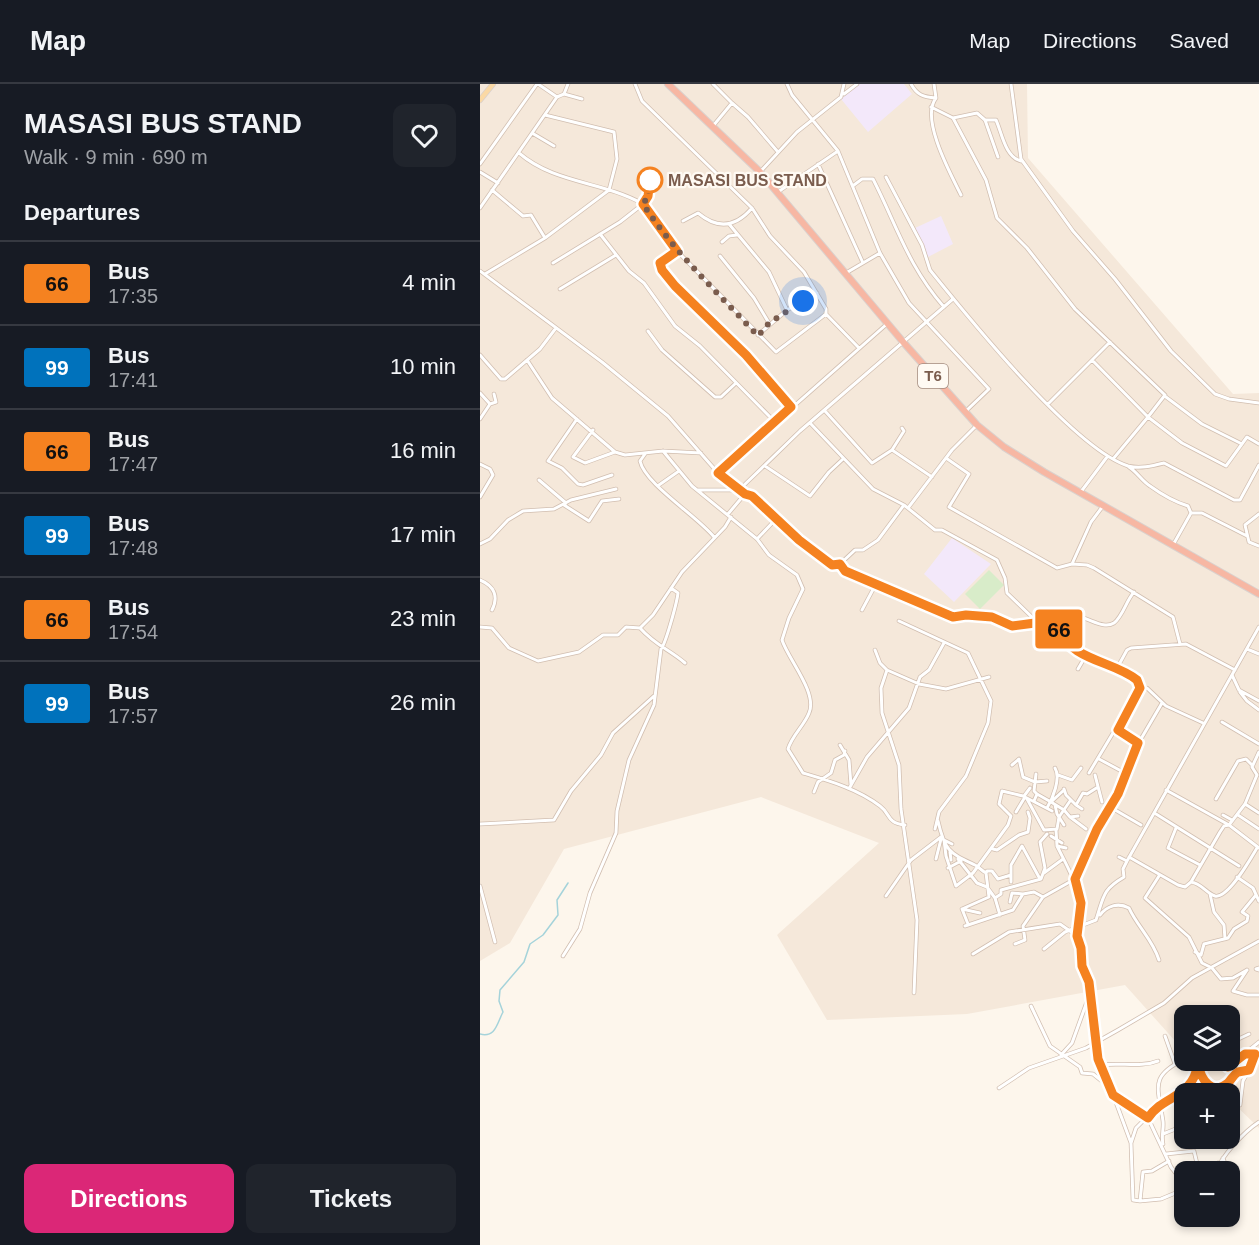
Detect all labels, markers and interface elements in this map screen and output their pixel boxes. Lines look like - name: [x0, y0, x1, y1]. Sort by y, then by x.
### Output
- text: Map: [30, 25, 86, 56]
- text: Map: [969, 29, 1010, 52]
- text: Directions: [1043, 29, 1136, 52]
- text: Saved: [1169, 29, 1229, 52]
- button: heart: [393, 104, 456, 167]
- text: MASASI BUS STAND: [24, 108, 302, 139]
- text: Walk · 9 min · 690 m: [24, 146, 208, 168]
- marker: MASASI BUS STAND: [637, 167, 663, 193]
- place label: MASASI BUS STAND: [668, 172, 827, 189]
- text: Departures: [24, 200, 140, 225]
- text: Bus: [108, 259, 150, 284]
- text: 4 min: [402, 270, 456, 295]
- text: 66: [45, 272, 69, 295]
- text: 17:35: [108, 285, 158, 307]
- your location: [788, 286, 818, 316]
- text: Bus: [108, 343, 150, 368]
- text: 10 min: [390, 354, 456, 379]
- text: 99: [45, 356, 69, 379]
- road number: T6: [918, 364, 948, 388]
- text: 17:41: [108, 369, 158, 391]
- text: Bus: [108, 427, 150, 452]
- text: 16 min: [390, 438, 456, 463]
- text: 66: [45, 440, 69, 463]
- text: 17:47: [108, 453, 158, 475]
- text: Bus: [108, 511, 150, 536]
- text: 17 min: [390, 522, 456, 547]
- text: 99: [45, 524, 69, 547]
- text: 17:48: [108, 537, 158, 559]
- text: Bus: [108, 595, 150, 620]
- text: 23 min: [390, 606, 456, 631]
- text: 66: [45, 608, 69, 631]
- line badge: 66: [1032, 610, 1086, 648]
- text: 66: [1047, 618, 1071, 641]
- text: 17:54: [108, 621, 158, 643]
- text: Bus: [108, 679, 150, 704]
- text: 26 min: [390, 690, 456, 715]
- text: 99: [45, 692, 69, 715]
- text: 17:57: [108, 705, 158, 727]
- map controls: [1174, 1005, 1240, 1227]
- button: layers: [1174, 1005, 1240, 1071]
- button: +: [1174, 1083, 1240, 1149]
- button: −: [1174, 1161, 1240, 1227]
- button: Directions: [24, 1164, 234, 1233]
- button: Tickets: [246, 1164, 456, 1233]

